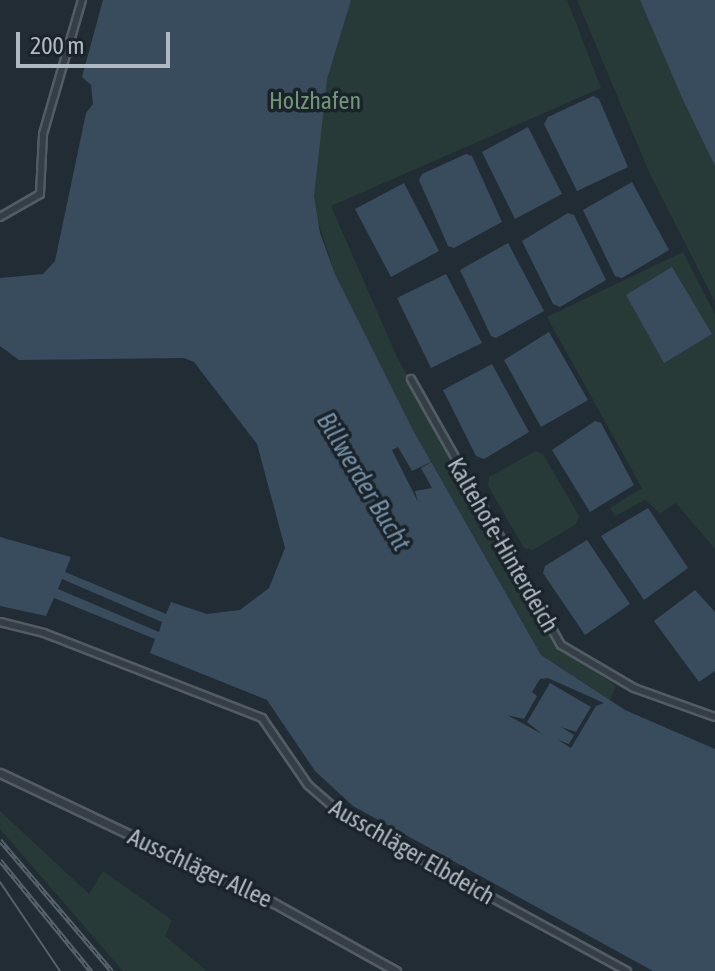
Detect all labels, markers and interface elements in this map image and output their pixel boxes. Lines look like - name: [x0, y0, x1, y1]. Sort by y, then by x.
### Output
- scale bar: [20, 16, 174, 66]
- text: 200 m: [30, 32, 84, 59]
- park label: Holzhafen: [269, 87, 361, 115]
- water label: Billwerder Bucht: [310, 407, 416, 557]
- street label: Kaltehofe-Hinterdeich: [441, 453, 565, 637]
- street label: Ausschläger Elbdeich: [324, 793, 500, 911]
- street label: Ausschläger Allee: [124, 822, 276, 914]

